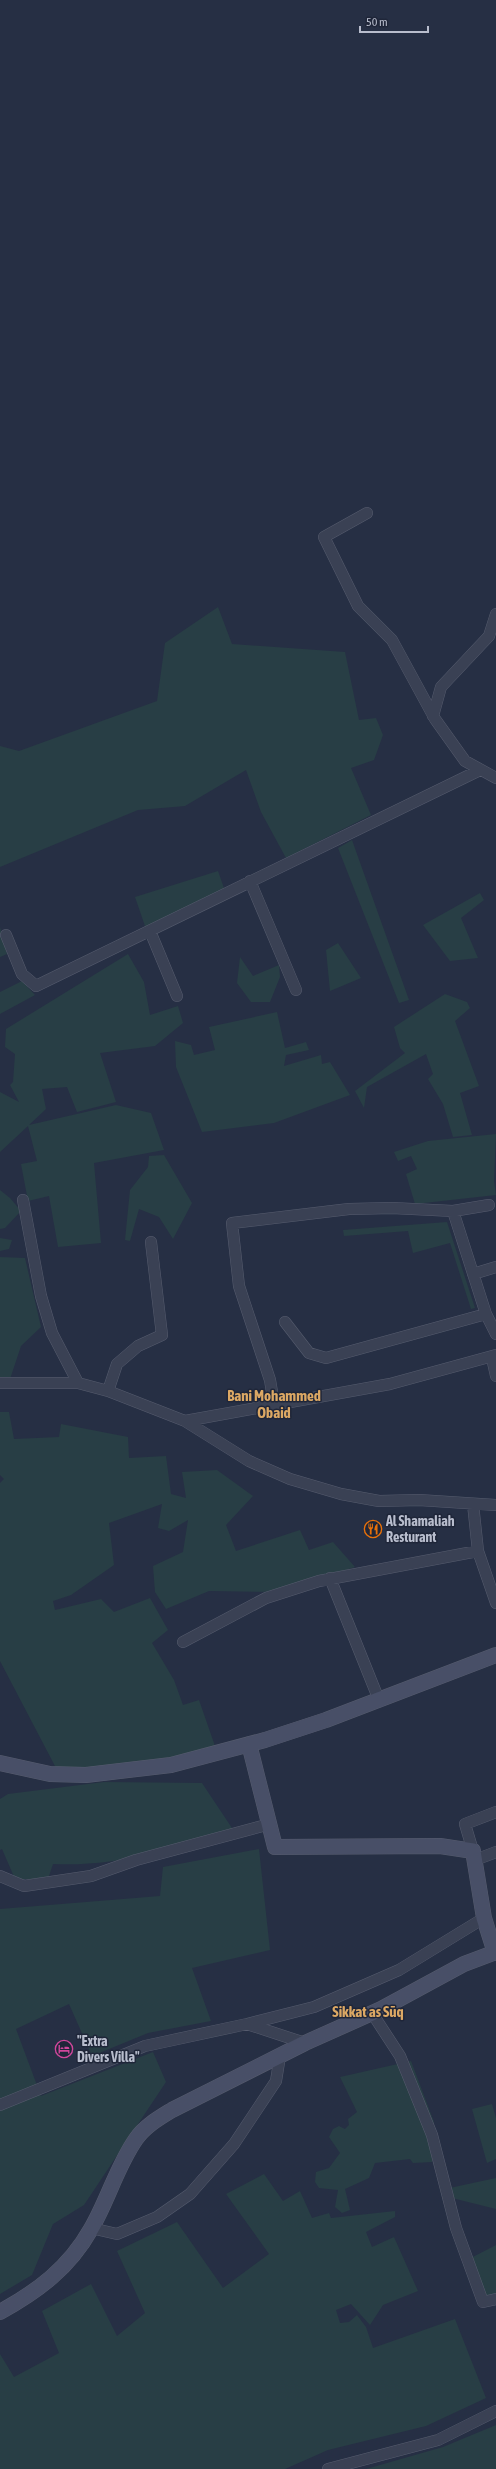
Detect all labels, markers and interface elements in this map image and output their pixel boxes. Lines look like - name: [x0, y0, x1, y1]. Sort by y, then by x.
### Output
- scale bar: [360, 8, 428, 34]
- text: 50 m: [366, 15, 388, 29]
- district label: Bani Mohammed Obaid: [227, 1387, 321, 1421]
- place label: Al Shamaliah Resturant: [385, 1513, 455, 1545]
- restaurant icon: Al Shamaliah Resturant: [363, 1519, 383, 1539]
- district label: Sikkat as Sūq: [332, 2003, 404, 2020]
- place label: "Extra Divers Villa": [77, 2033, 140, 2065]
- hotel icon: "Extra Divers Villa": [54, 2039, 74, 2059]

